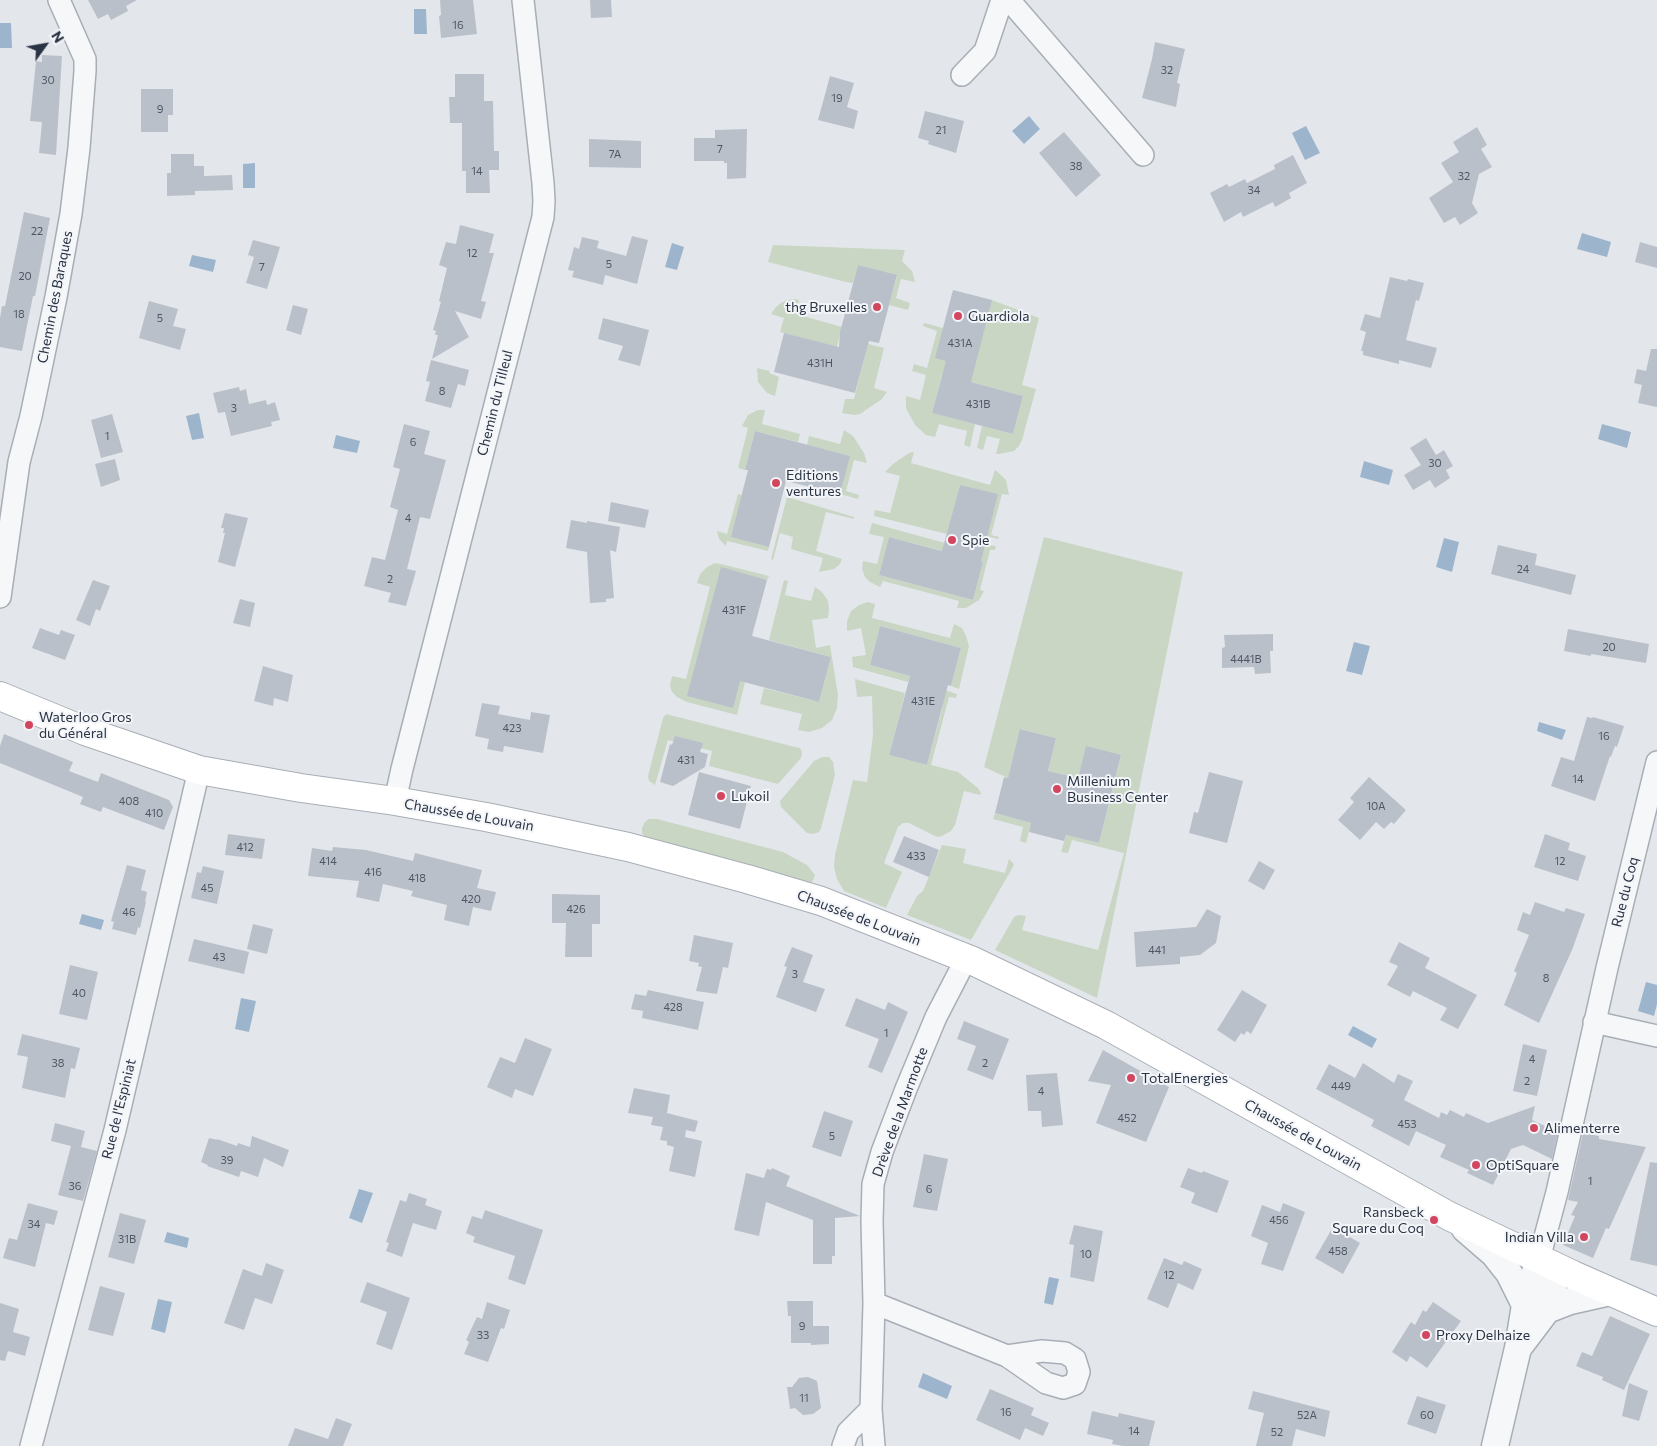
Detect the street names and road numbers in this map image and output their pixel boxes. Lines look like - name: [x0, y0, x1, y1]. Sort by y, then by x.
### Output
- street label: Chemin des Baraques: [34, 229, 76, 365]
- street label: Chemin du Tilleul: [474, 348, 516, 458]
- street label: Chaussée de Louvain: [403, 795, 535, 835]
- street label: Rue du Coq: [1608, 855, 1642, 929]
- street label: Chaussée de Louvain: [795, 887, 923, 949]
- street label: Drève de la Marmotte: [869, 1045, 931, 1179]
- street label: Rue de l'Espiniat: [98, 1057, 140, 1161]
- street label: Chaussée de Louvain: [1242, 1096, 1364, 1174]

